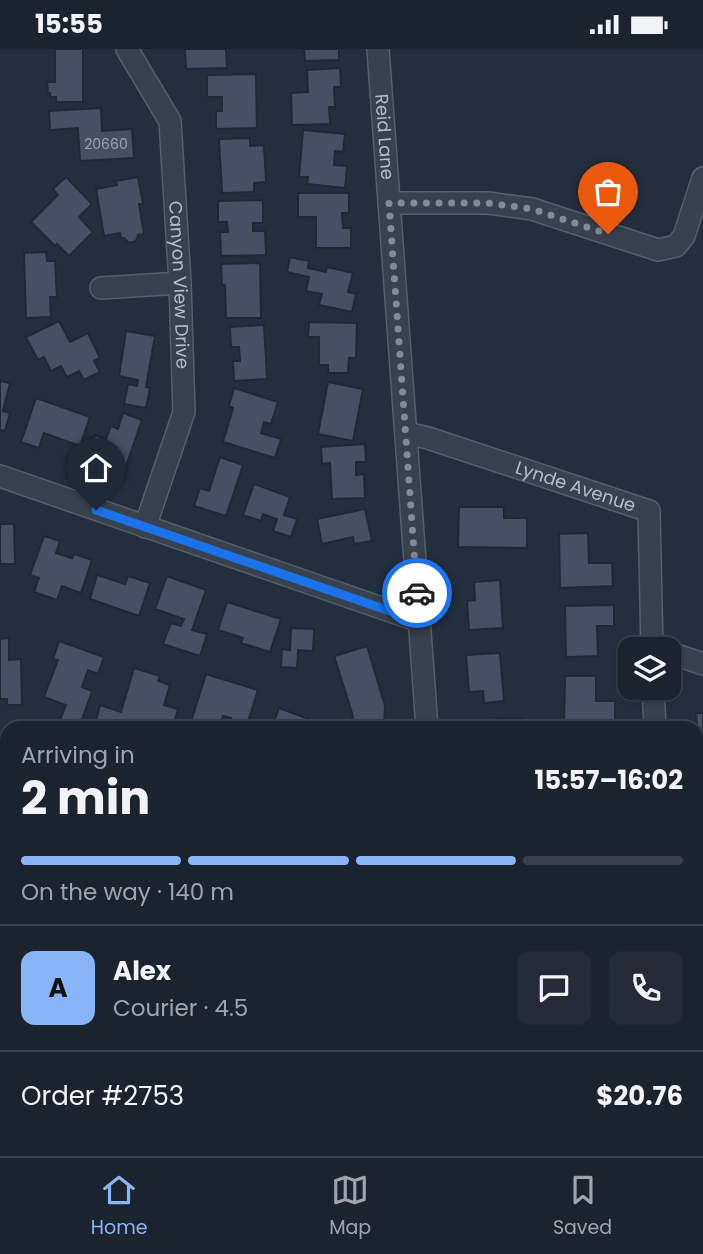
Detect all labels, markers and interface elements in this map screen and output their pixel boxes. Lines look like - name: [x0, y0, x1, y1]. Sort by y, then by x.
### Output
- text: 15:55: [35, 6, 103, 42]
- street label: Reid Lane: [369, 93, 400, 181]
- house number: 20660: [84, 134, 128, 154]
- pin: [578, 162, 638, 234]
- icon: bag: [589, 173, 627, 211]
- street label: Canyon View Drive: [163, 200, 196, 369]
- pin: [66, 438, 126, 510]
- icon: home: [77, 449, 115, 487]
- street label: Lynde Avenue: [512, 455, 639, 518]
- courier: [382, 558, 452, 628]
- icon: car: [398, 574, 436, 612]
- map controls: [618, 637, 681, 700]
- button: layers: [618, 637, 681, 700]
- text: Arriving in: [21, 739, 135, 771]
- text: 15:57–16:02: [535, 762, 683, 798]
- text: 2 min: [21, 766, 150, 830]
- text: On the way · 140 m: [21, 876, 234, 908]
- button: chat: [517, 951, 591, 1025]
- button: phone: [609, 951, 683, 1025]
- text: Alex: [113, 953, 171, 989]
- text: A: [48, 970, 68, 1006]
- text: Courier · 4.5: [113, 992, 248, 1024]
- text: Order #2753: [21, 1078, 184, 1114]
- text: $20.76: [596, 1078, 683, 1114]
- tab: Home: [91, 1171, 148, 1242]
- tab: Map: [329, 1171, 371, 1242]
- tab: Saved: [553, 1171, 612, 1242]

